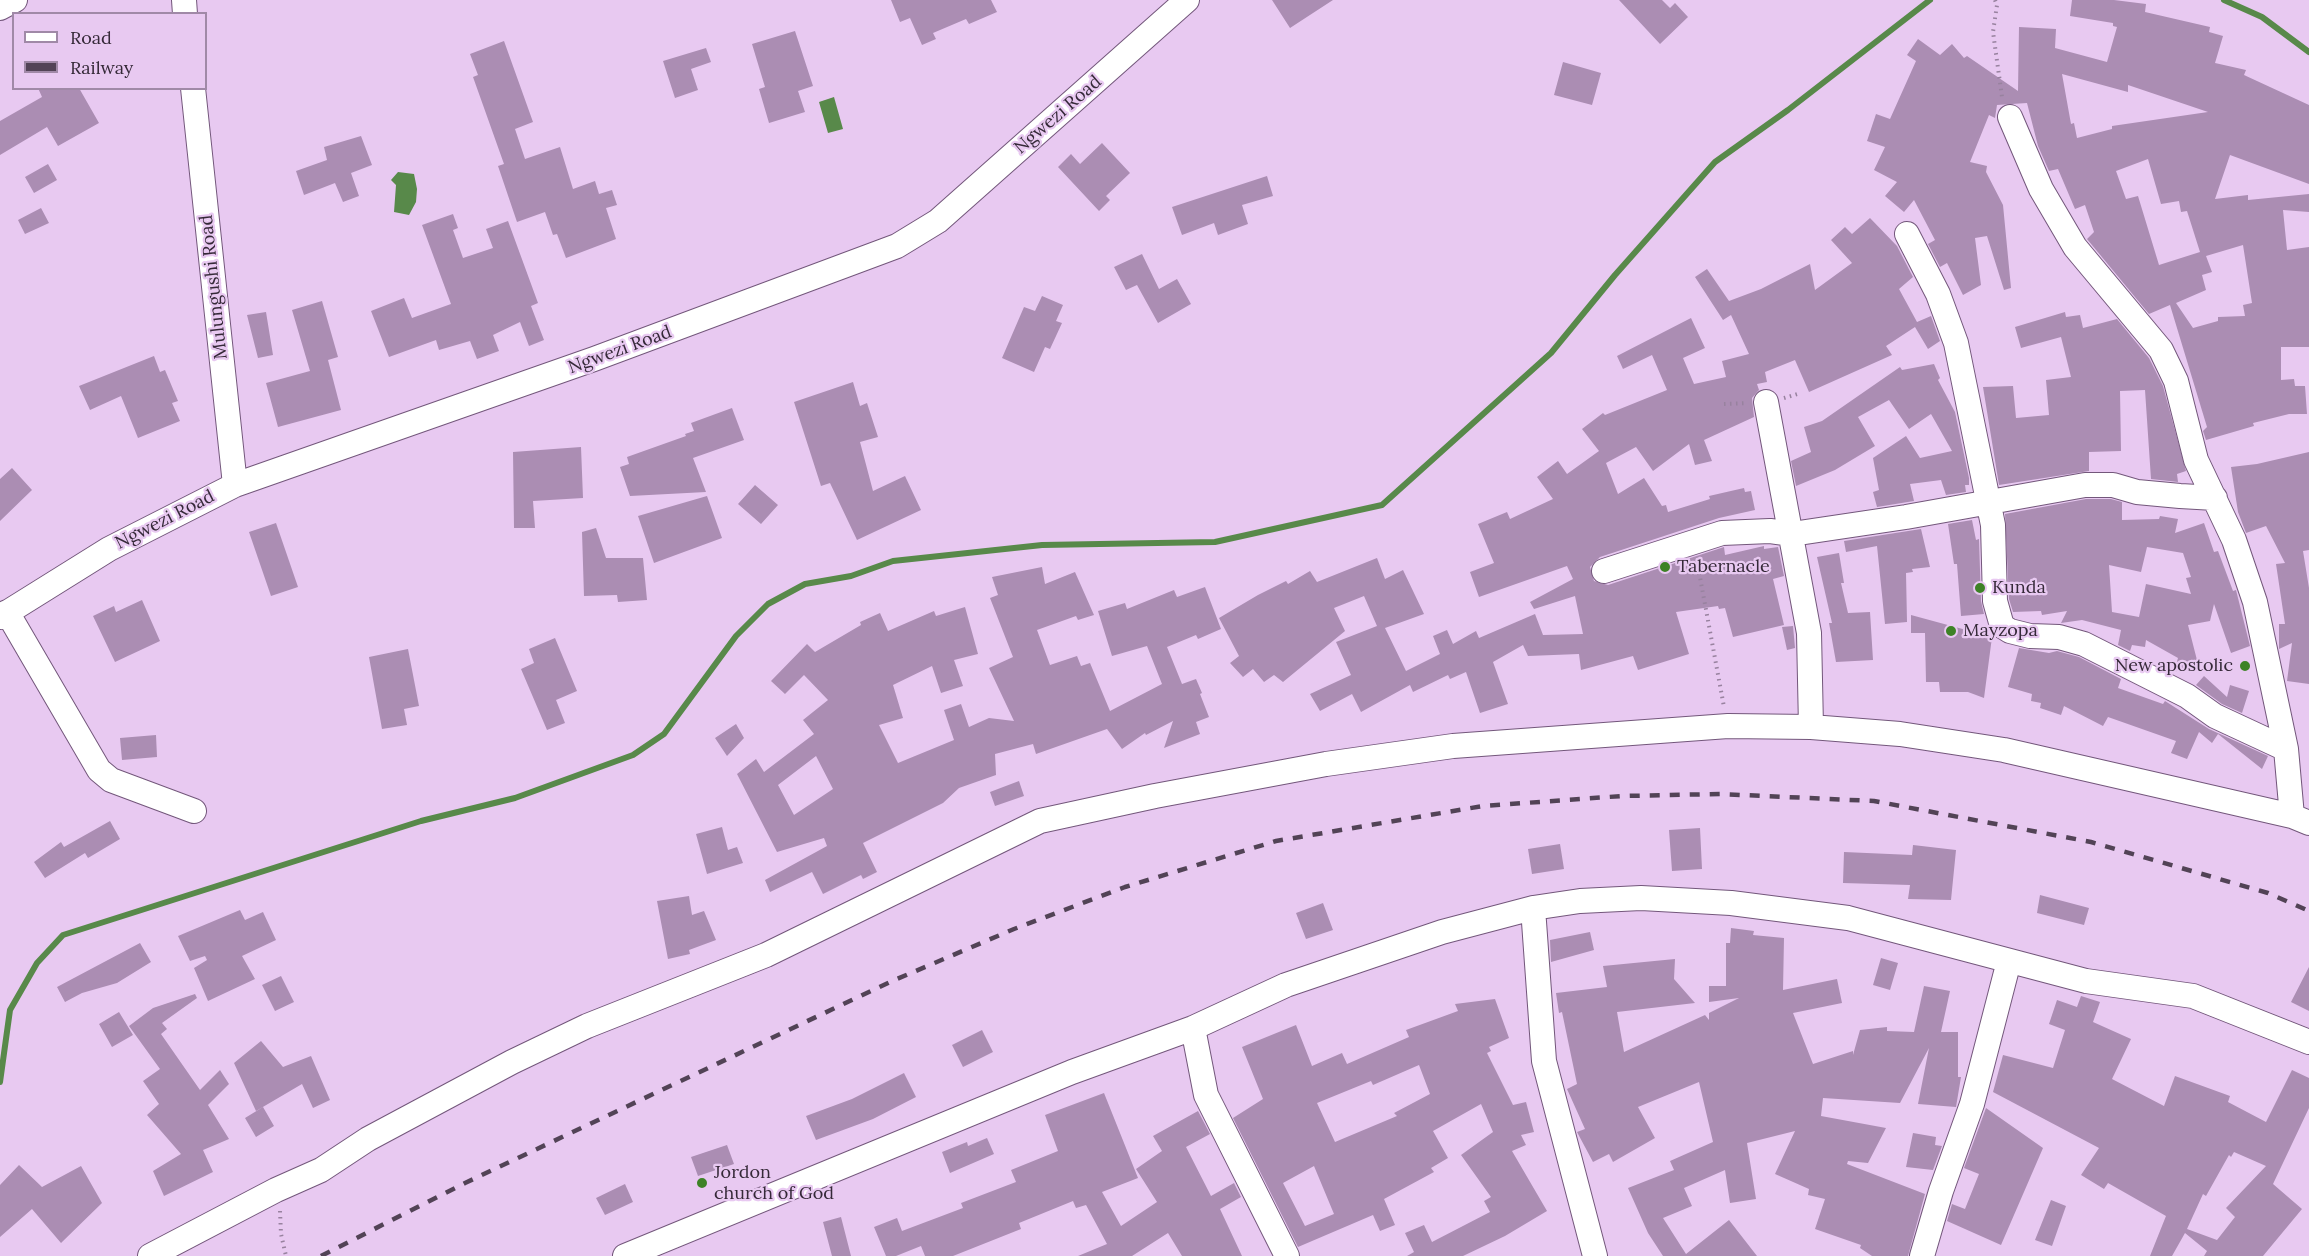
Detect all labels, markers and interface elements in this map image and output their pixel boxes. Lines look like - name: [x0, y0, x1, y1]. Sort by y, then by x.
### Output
- legend: [12, 12, 207, 90]
- text: Road: [70, 26, 112, 49]
- text: Railway: [70, 56, 133, 79]
- street label: Ngwezi Road: [1010, 71, 1106, 159]
- street label: Mulungushi Road: [196, 214, 232, 360]
- street label: Ngwezi Road: [565, 321, 675, 379]
- street label: Ngwezi Road: [112, 486, 218, 554]
- place label: Tabernacle: [1677, 556, 1770, 578]
- marker: Tabernacle: [1658, 560, 1672, 574]
- place label: Kunda: [1992, 577, 2046, 599]
- marker: Kunda: [1973, 581, 1987, 595]
- place label: Mayzopa: [1963, 620, 2038, 642]
- marker: Mayzopa: [1944, 624, 1958, 638]
- place label: New apostolic: [2115, 655, 2233, 677]
- marker: New apostolic: [2238, 659, 2252, 673]
- place label: Jordon church of God: [714, 1162, 834, 1204]
- marker: Jordon church of God: [695, 1176, 709, 1190]

